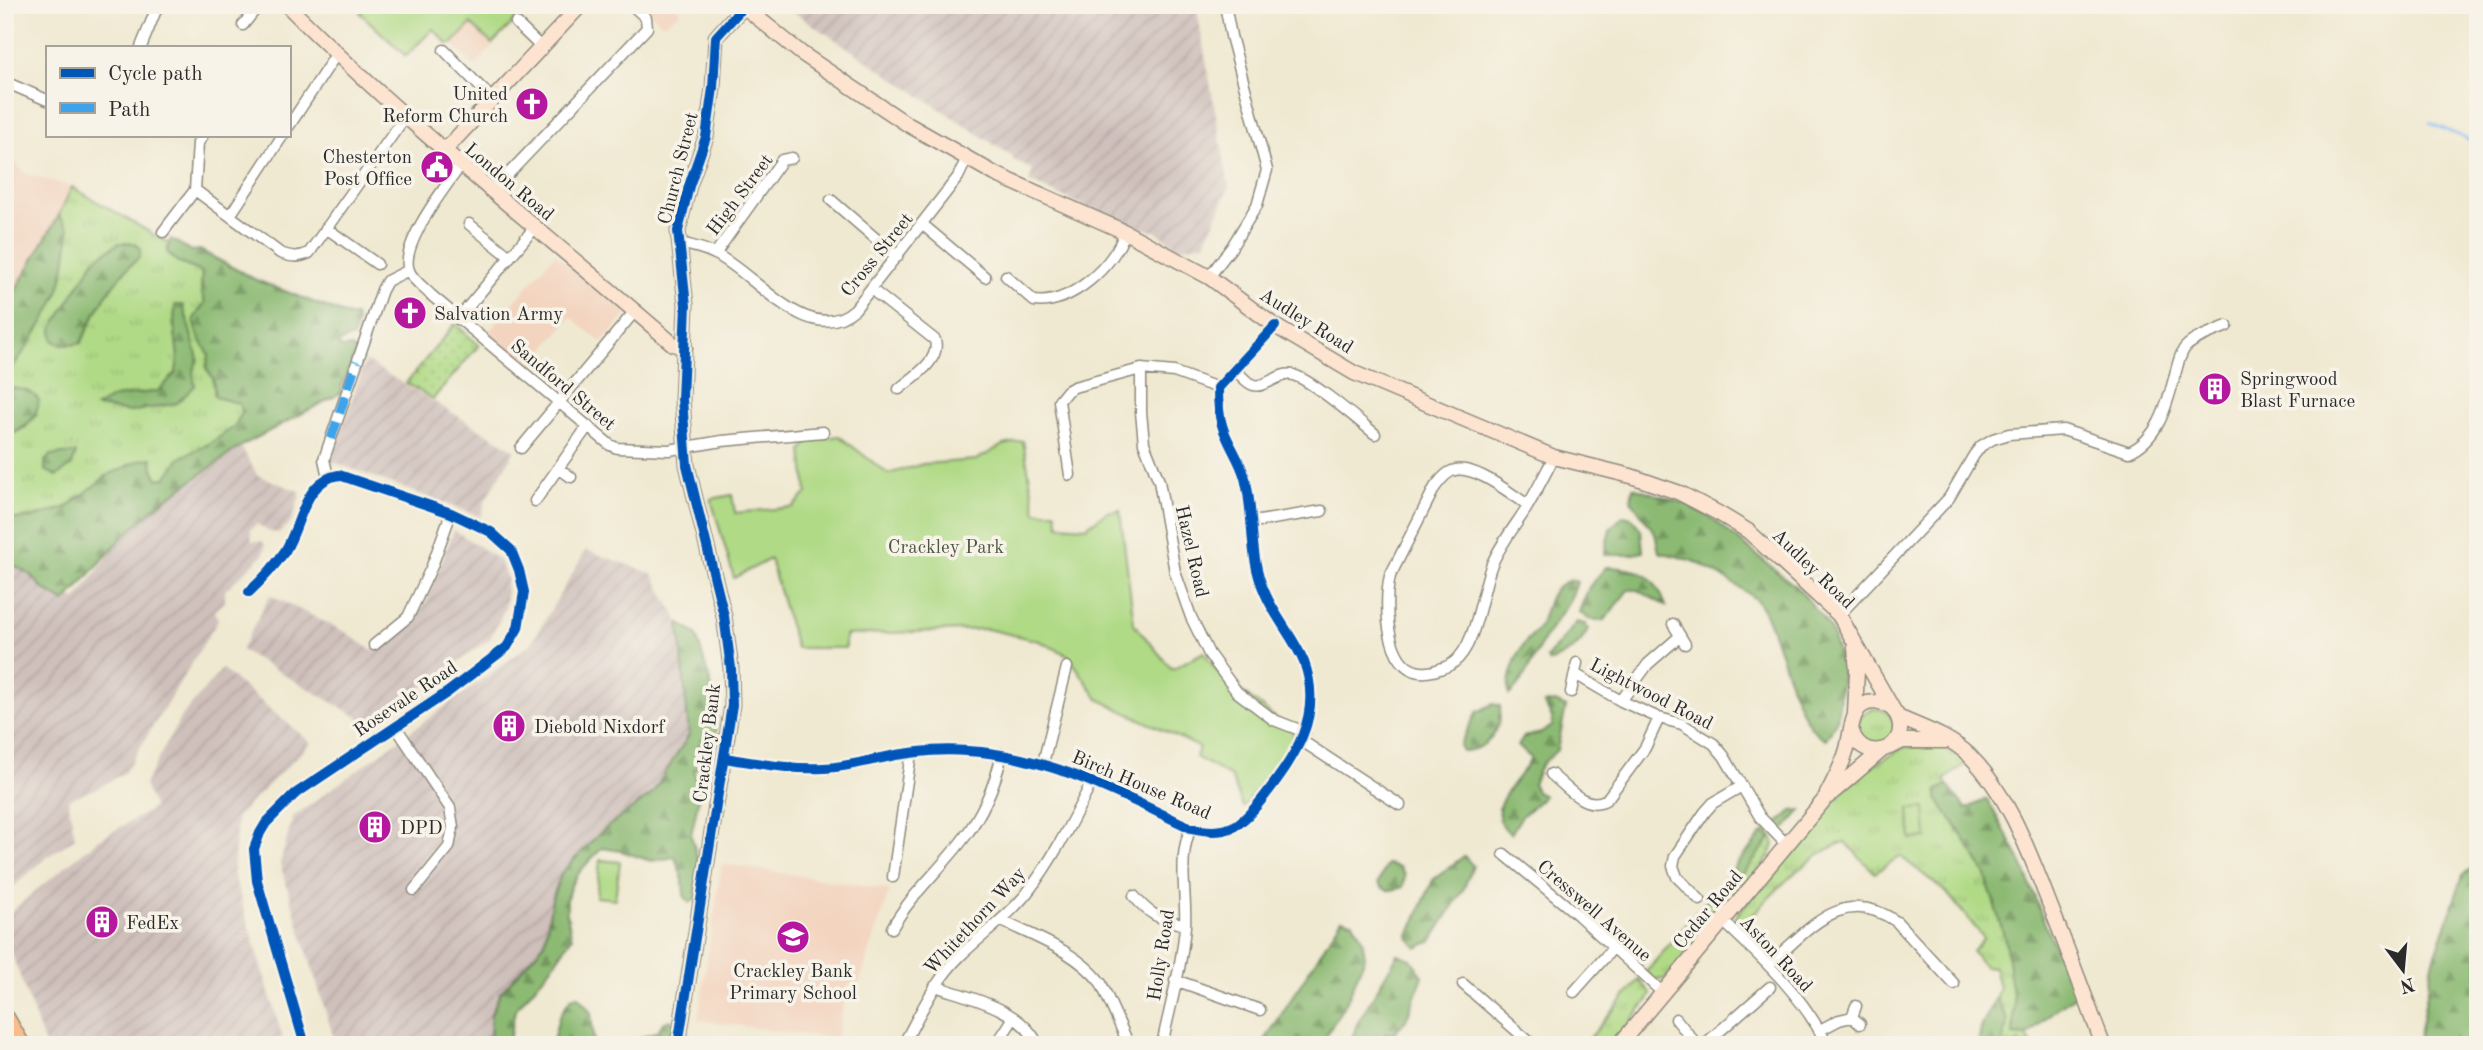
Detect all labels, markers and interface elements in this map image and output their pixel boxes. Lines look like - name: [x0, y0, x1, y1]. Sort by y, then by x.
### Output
- legend: [46, 46, 290, 136]
- text: Cycle path: [108, 64, 203, 85]
- church icon: United Reform Church: [513, 85, 551, 123]
- place label: United Reform Church: [382, 86, 508, 127]
- text: Path: [108, 100, 151, 121]
- street label: Church Street: [656, 110, 703, 227]
- street label: London Road: [460, 140, 557, 225]
- public building icon: Chesterton Post Office: [418, 148, 456, 186]
- place label: Chesterton Post Office: [322, 149, 412, 190]
- street label: High Street: [704, 151, 778, 240]
- street label: Cross Street: [838, 210, 917, 301]
- street label: Audley Road: [1256, 286, 1356, 358]
- church icon: Salvation Army: [391, 294, 429, 332]
- place label: Salvation Army: [434, 306, 563, 325]
- street label: Sandford Street: [506, 337, 618, 435]
- building icon: Springwood Blast Furnace: [2196, 370, 2234, 408]
- place label: Springwood Blast Furnace: [2240, 371, 2355, 412]
- street label: Hazel Road: [1171, 504, 1210, 600]
- street label: Audley Road: [1767, 526, 1857, 614]
- park label: Crackley Park: [888, 539, 1004, 558]
- street label: Lightwood Road: [1586, 656, 1716, 734]
- street label: Rosevale Road: [351, 658, 462, 742]
- street label: Crackley Bank: [692, 682, 725, 804]
- building icon: Diebold Nixdorf: [490, 707, 528, 745]
- place label: Diebold Nixdorf: [534, 719, 666, 738]
- street label: Birch House Road: [1069, 748, 1213, 824]
- building icon: DPD: [356, 808, 394, 846]
- place label: DPD: [400, 820, 443, 839]
- street label: Cresswell Avenue: [1533, 857, 1654, 966]
- street label: Whitethorn Way: [922, 864, 1030, 979]
- street label: Cedar Road: [1671, 868, 1747, 954]
- building icon: FedEx: [83, 903, 121, 941]
- street label: Holly Road: [1146, 908, 1179, 1003]
- street label: Aston Road: [1735, 913, 1815, 997]
- place label: FedEx: [126, 915, 179, 934]
- school or university icon: Crackley Bank Primary School: [774, 918, 812, 956]
- north arrow: [2368, 934, 2438, 1004]
- place label: Crackley Bank Primary School: [729, 963, 857, 1004]
- text: N: [2397, 973, 2417, 995]

